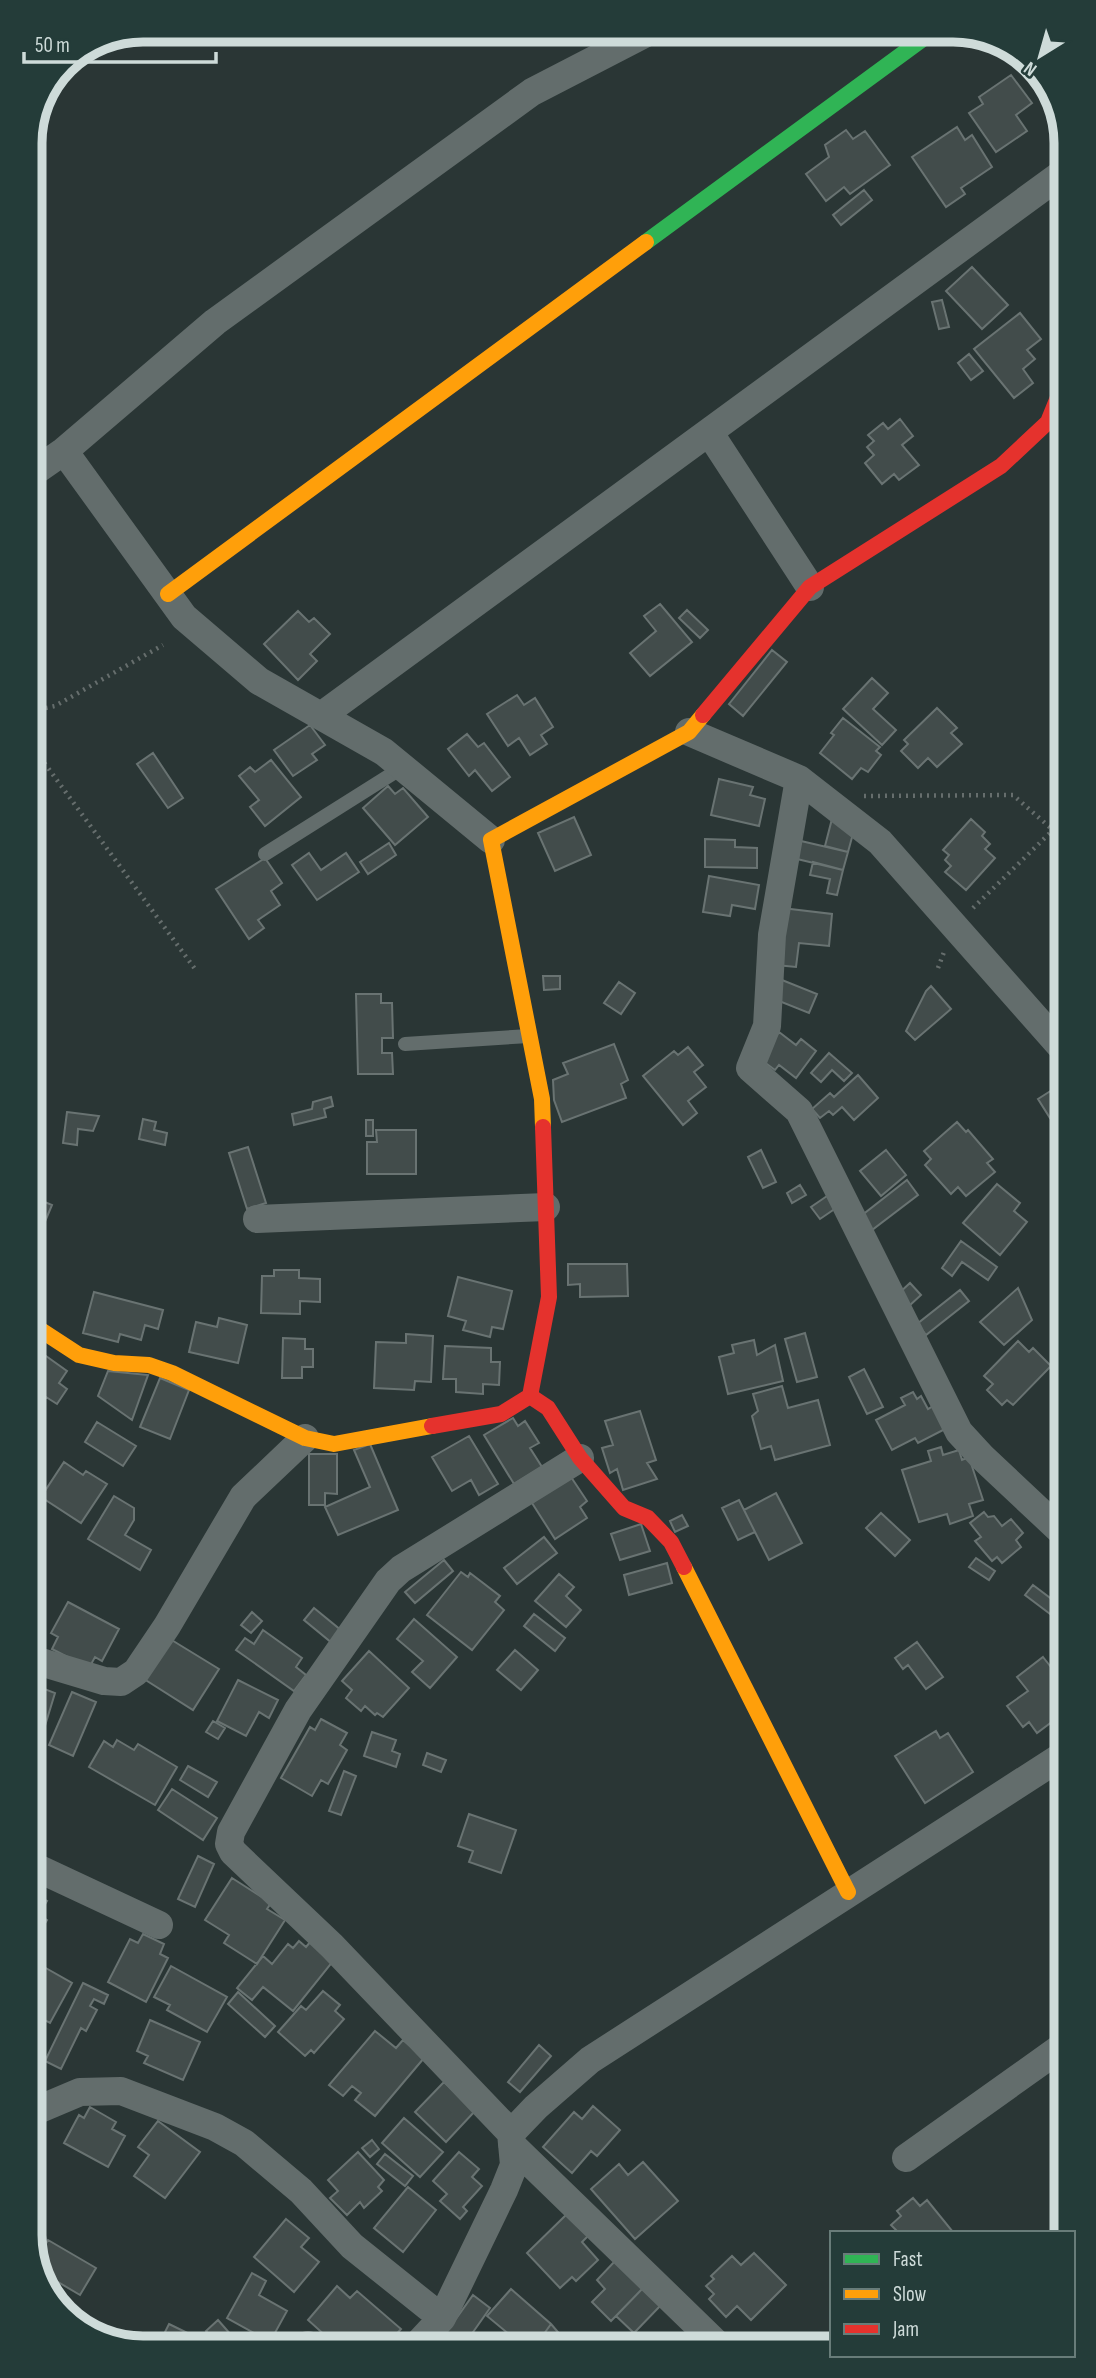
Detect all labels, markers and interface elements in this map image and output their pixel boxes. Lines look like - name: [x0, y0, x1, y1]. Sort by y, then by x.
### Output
- scale bar: [24, 21, 217, 65]
- north arrow: [1005, 21, 1075, 91]
- text: 50 m: [35, 33, 70, 58]
- text: N: [1020, 56, 1042, 81]
- legend: [830, 2231, 1075, 2357]
- text: Fast: [893, 2247, 923, 2272]
- text: Slow: [893, 2282, 927, 2307]
- text: Jam: [892, 2317, 919, 2342]

